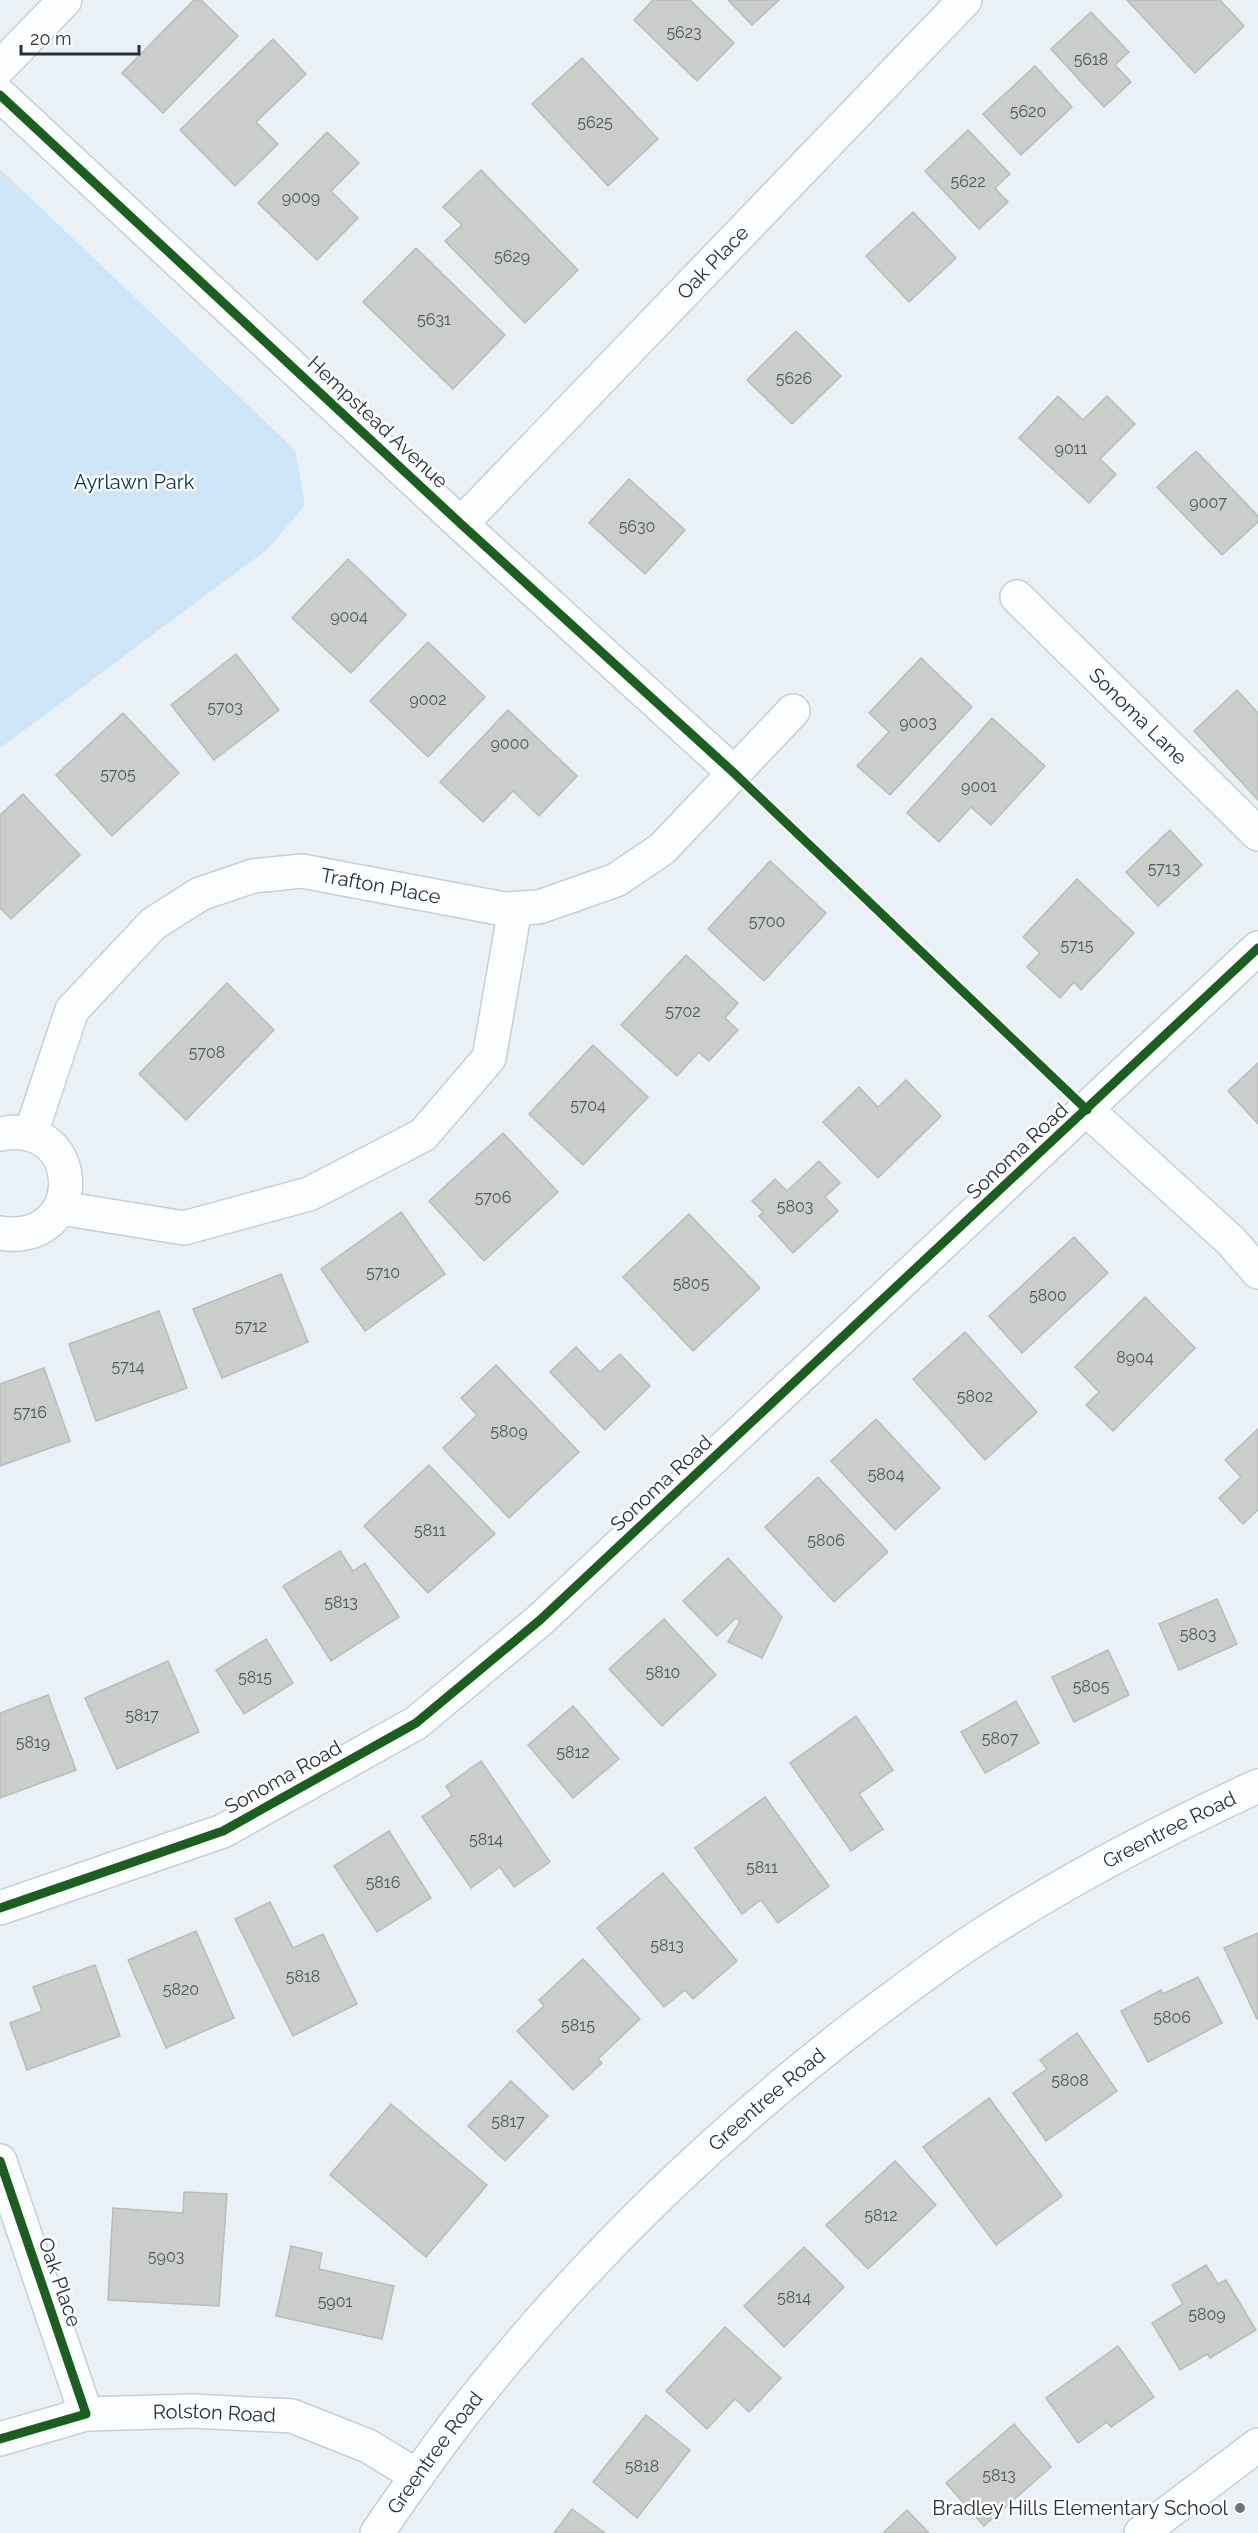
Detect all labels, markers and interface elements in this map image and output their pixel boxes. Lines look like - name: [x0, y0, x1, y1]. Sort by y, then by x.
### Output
- scale bar: [21, 18, 140, 56]
- house number: 5623: [666, 23, 702, 42]
- text: 20 m: [30, 28, 72, 49]
- house number: 5618: [1074, 50, 1108, 69]
- house number: 5620: [1010, 102, 1046, 121]
- house number: 5625: [577, 113, 613, 132]
- house number: 5622: [950, 172, 986, 191]
- house number: 9009: [282, 188, 320, 207]
- street label: Oak Place: [672, 220, 754, 304]
- house number: 5629: [494, 247, 530, 266]
- house number: 5631: [417, 310, 451, 329]
- street label: Hempstead Avenue: [303, 351, 453, 493]
- house number: 5626: [776, 369, 812, 388]
- house number: 9011: [1055, 439, 1088, 458]
- park label: Ayrlawn Park: [74, 470, 195, 494]
- house number: 9007: [1189, 493, 1227, 512]
- house number: 5630: [619, 517, 655, 536]
- house number: 9004: [330, 607, 368, 626]
- street label: Sonoma Lane: [1084, 663, 1192, 770]
- house number: 9002: [409, 690, 447, 709]
- house number: 5703: [207, 698, 243, 717]
- house number: 9003: [899, 713, 937, 732]
- house number: 9000: [491, 734, 529, 753]
- house number: 5705: [100, 765, 136, 784]
- house number: 9001: [961, 777, 997, 796]
- house number: 5713: [1148, 859, 1180, 878]
- street label: Trafton Place: [319, 863, 443, 909]
- house number: 5700: [749, 912, 785, 931]
- house number: 5715: [1061, 936, 1094, 955]
- house number: 5702: [665, 1002, 701, 1021]
- house number: 5708: [189, 1043, 225, 1062]
- house number: 5704: [570, 1096, 606, 1115]
- street label: Sonoma Road: [961, 1098, 1073, 1204]
- house number: 5706: [475, 1188, 511, 1207]
- house number: 5803: [777, 1197, 813, 1216]
- house number: 5710: [366, 1263, 400, 1282]
- house number: 5805: [673, 1274, 710, 1293]
- house number: 5800: [1029, 1286, 1067, 1305]
- house number: 5712: [235, 1317, 267, 1336]
- house number: 8904: [1116, 1348, 1154, 1367]
- house number: 5714: [112, 1357, 145, 1376]
- house number: 5802: [957, 1387, 993, 1406]
- house number: 5716: [13, 1403, 47, 1422]
- house number: 5809: [490, 1422, 528, 1441]
- street label: Sonoma Road: [605, 1430, 717, 1536]
- house number: 5804: [868, 1465, 905, 1484]
- house number: 5811: [414, 1521, 446, 1540]
- house number: 5806: [807, 1531, 845, 1550]
- house number: 5813: [324, 1593, 358, 1612]
- house number: 5803: [1180, 1625, 1216, 1644]
- house number: 5810: [646, 1663, 680, 1682]
- house number: 5815: [238, 1668, 272, 1687]
- house number: 5805: [1073, 1677, 1110, 1696]
- house number: 5817: [125, 1706, 159, 1725]
- house number: 5807: [982, 1729, 1019, 1748]
- house number: 5819: [16, 1733, 50, 1752]
- street label: Sonoma Road: [220, 1735, 346, 1819]
- house number: 5812: [556, 1743, 590, 1762]
- street label: Greentree Road: [1098, 1786, 1240, 1873]
- house number: 5814: [469, 1830, 503, 1849]
- house number: 5811: [746, 1858, 778, 1877]
- house number: 5816: [366, 1873, 400, 1892]
- house number: 5813: [650, 1936, 684, 1955]
- house number: 5818: [286, 1967, 320, 1986]
- house number: 5820: [163, 1980, 199, 1999]
- house number: 5806: [1153, 2008, 1191, 2027]
- house number: 5815: [561, 2016, 595, 2035]
- street label: Greentree Road: [703, 2043, 830, 2156]
- house number: 5808: [1051, 2071, 1089, 2090]
- house number: 5817: [491, 2112, 525, 2131]
- house number: 5812: [864, 2206, 898, 2225]
- street label: Oak Place: [34, 2234, 87, 2330]
- house number: 5903: [148, 2247, 184, 2266]
- house number: 5814: [777, 2288, 811, 2307]
- house number: 5901: [318, 2292, 353, 2311]
- house number: 5809: [1188, 2305, 1226, 2324]
- street label: Greentree Road: [382, 2387, 488, 2519]
- street label: Rolston Road: [153, 2399, 276, 2427]
- house number: 5818: [625, 2457, 659, 2476]
- house number: 5813: [982, 2466, 1016, 2485]
- place label: Bradley Hills Elementary School: [932, 2496, 1229, 2520]
- marker: Bradley Hills Elementary School: [1233, 2501, 1247, 2515]

